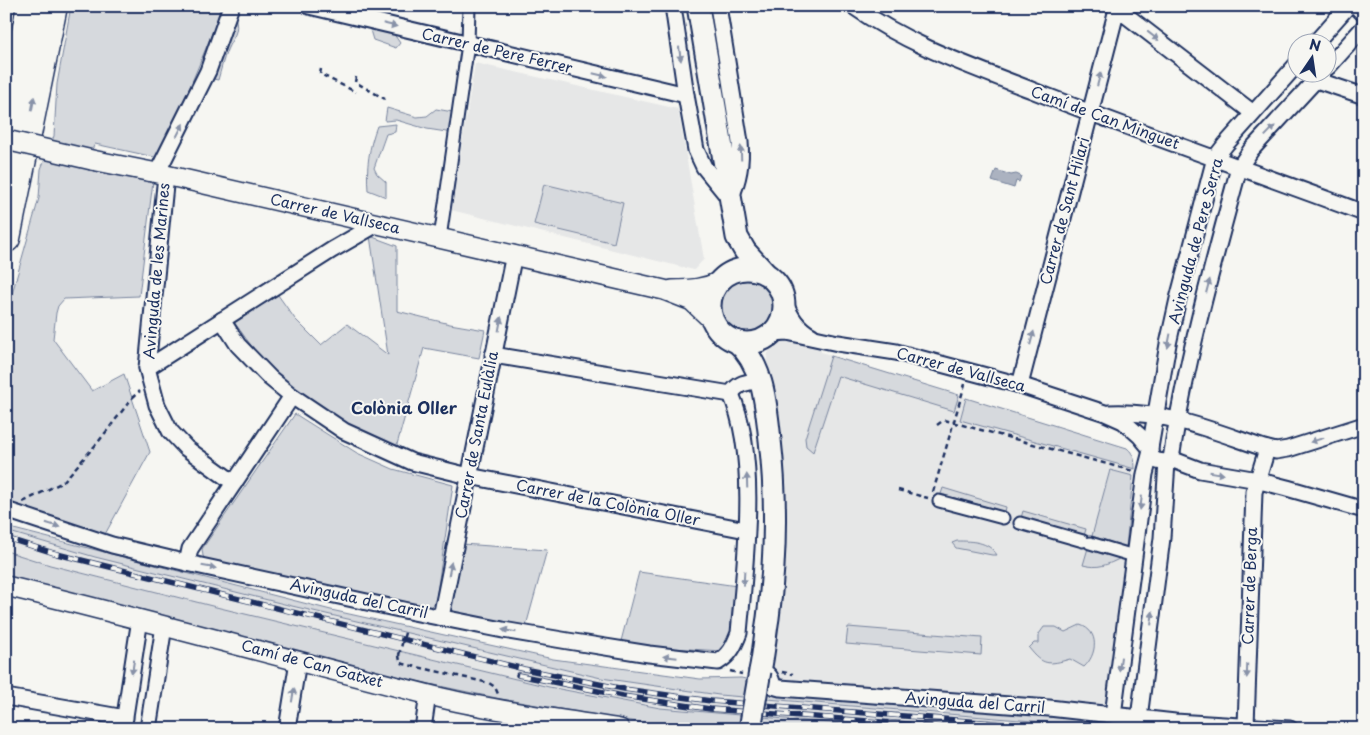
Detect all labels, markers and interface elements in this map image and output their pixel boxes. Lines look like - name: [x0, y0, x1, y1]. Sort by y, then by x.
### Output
- one-way arrow: [383, 21, 398, 29]
- street label: Carrer de Pere Ferrer: [420, 21, 575, 78]
- one-way arrow: [1146, 31, 1160, 41]
- north arrow: [1288, 32, 1338, 82]
- text: N: [1307, 33, 1323, 56]
- one-way arrow: [676, 47, 684, 63]
- one-way arrow: [592, 71, 607, 79]
- one-way arrow: [1095, 71, 1103, 86]
- street label: Camí de Can Minguet: [1028, 79, 1183, 154]
- one-way arrow: [29, 97, 37, 112]
- one-way arrow: [175, 123, 184, 136]
- one-way arrow: [1264, 125, 1276, 137]
- street label: Carrer de Sant Hilari: [1033, 134, 1094, 287]
- one-way arrow: [737, 144, 745, 160]
- street label: Avinguda de Pere Serra: [1161, 154, 1228, 326]
- street label: Avinguda de les Marines: [136, 182, 175, 360]
- street label: Carrer de Vallseca: [268, 186, 403, 239]
- one-way arrow: [1204, 279, 1212, 294]
- one-way arrow: [496, 315, 504, 331]
- one-way arrow: [1028, 330, 1036, 345]
- one-way arrow: [1165, 334, 1173, 349]
- street label: Carrer de Vallseca: [894, 340, 1029, 397]
- street label: Carrer de Santa Eulàlia: [448, 348, 503, 521]
- district label: Colònia Oller: [351, 395, 458, 419]
- one-way arrow: [1310, 436, 1325, 444]
- one-way arrow: [1209, 470, 1225, 478]
- street label: Carrer de la Colònia Oller: [514, 472, 703, 531]
- one-way arrow: [743, 473, 751, 489]
- one-way arrow: [1137, 495, 1145, 511]
- one-way arrow: [45, 522, 60, 530]
- street label: Carrer de Berga: [1235, 526, 1262, 645]
- one-way arrow: [447, 560, 455, 576]
- one-way arrow: [202, 563, 217, 571]
- one-way arrow: [739, 571, 747, 587]
- street label: Avinguda del Carril: [288, 572, 431, 623]
- one-way arrow: [1148, 609, 1156, 625]
- one-way arrow: [501, 626, 517, 634]
- street label: Camí de Can Gatxet: [239, 633, 386, 693]
- one-way arrow: [661, 653, 677, 661]
- one-way arrow: [1116, 656, 1124, 672]
- one-way arrow: [128, 660, 136, 676]
- one-way arrow: [1243, 663, 1251, 679]
- street label: Avinguda del Carril: [904, 685, 1046, 718]
- one-way arrow: [289, 687, 297, 703]

